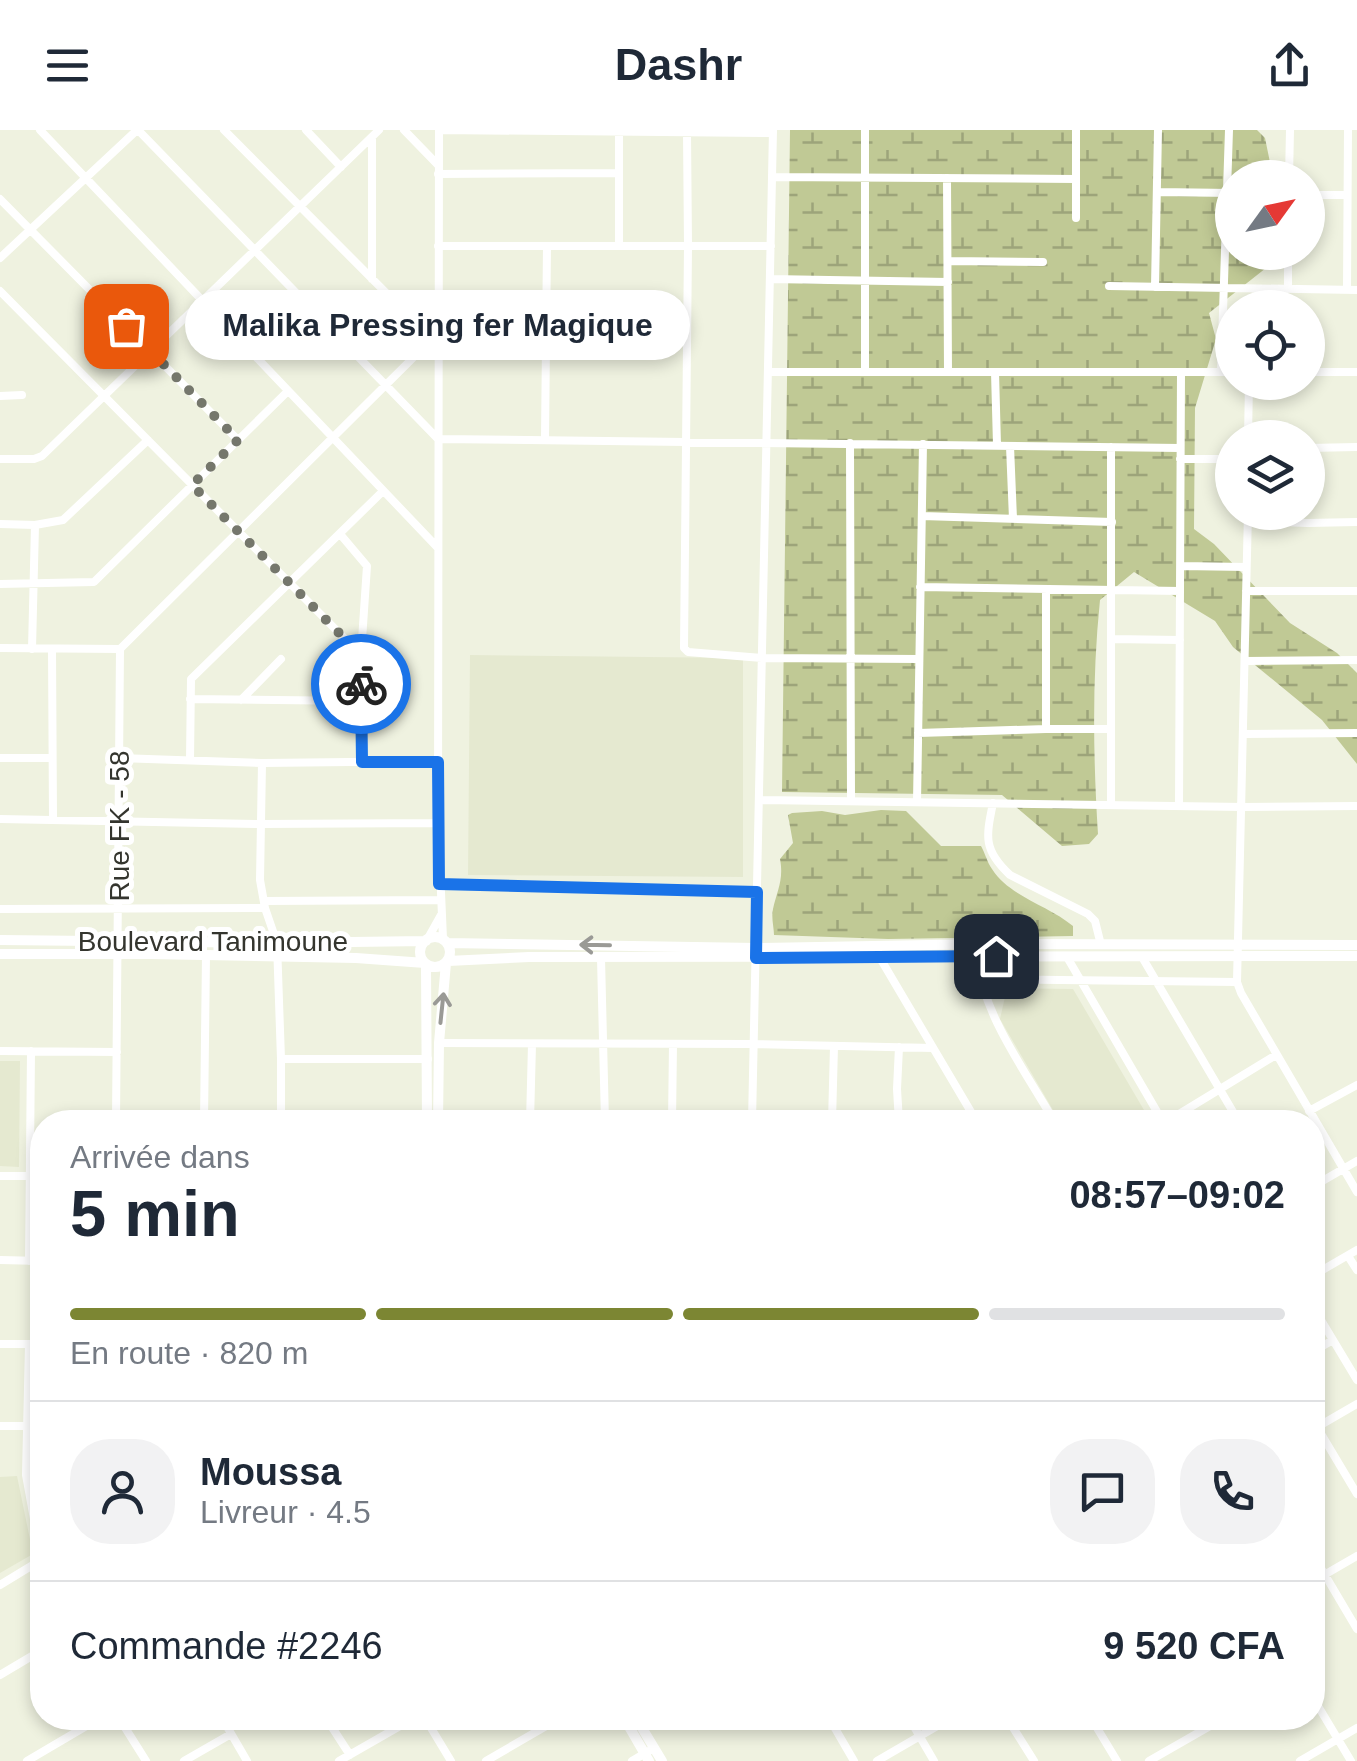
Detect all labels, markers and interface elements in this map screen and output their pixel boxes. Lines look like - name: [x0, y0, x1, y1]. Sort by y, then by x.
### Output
- icon: menu: [40, 38, 95, 93]
- icon: share: [1262, 38, 1317, 93]
- text: Dashr: [615, 39, 742, 90]
- north arrow: [1215, 160, 1325, 270]
- map controls: [1215, 160, 1325, 530]
- pin: [84, 284, 169, 369]
- button: locate: [1215, 290, 1325, 400]
- callout: Malika Pressing fer Magique: [186, 291, 691, 361]
- icon: bag: [99, 299, 154, 354]
- text: Malika Pressing fer Magique: [222, 307, 653, 343]
- button: layers: [1215, 420, 1325, 530]
- courier: [311, 634, 411, 734]
- icon: bike: [334, 657, 389, 712]
- street label: Rue FK - 58: [104, 751, 135, 901]
- pin: [954, 914, 1039, 999]
- street label: Boulevard Tanimoune: [78, 926, 348, 957]
- icon: home: [969, 929, 1024, 984]
- one-way arrow: [579, 936, 612, 954]
- one-way arrow: [433, 992, 452, 1024]
- text: Arrivée dans: [70, 1139, 250, 1175]
- text: 08:57–09:02: [1069, 1174, 1285, 1216]
- text: 5 min: [70, 1177, 240, 1250]
- text: En route · 820 m: [70, 1335, 308, 1371]
- button: person: [70, 1439, 175, 1544]
- button: chat: [1050, 1439, 1155, 1544]
- button: phone: [1180, 1439, 1285, 1544]
- text: Moussa: [200, 1451, 341, 1493]
- text: Livreur · 4.5: [200, 1494, 371, 1530]
- text: Commande #2246: [70, 1625, 383, 1667]
- text: 9 520 CFA: [1103, 1625, 1285, 1667]

